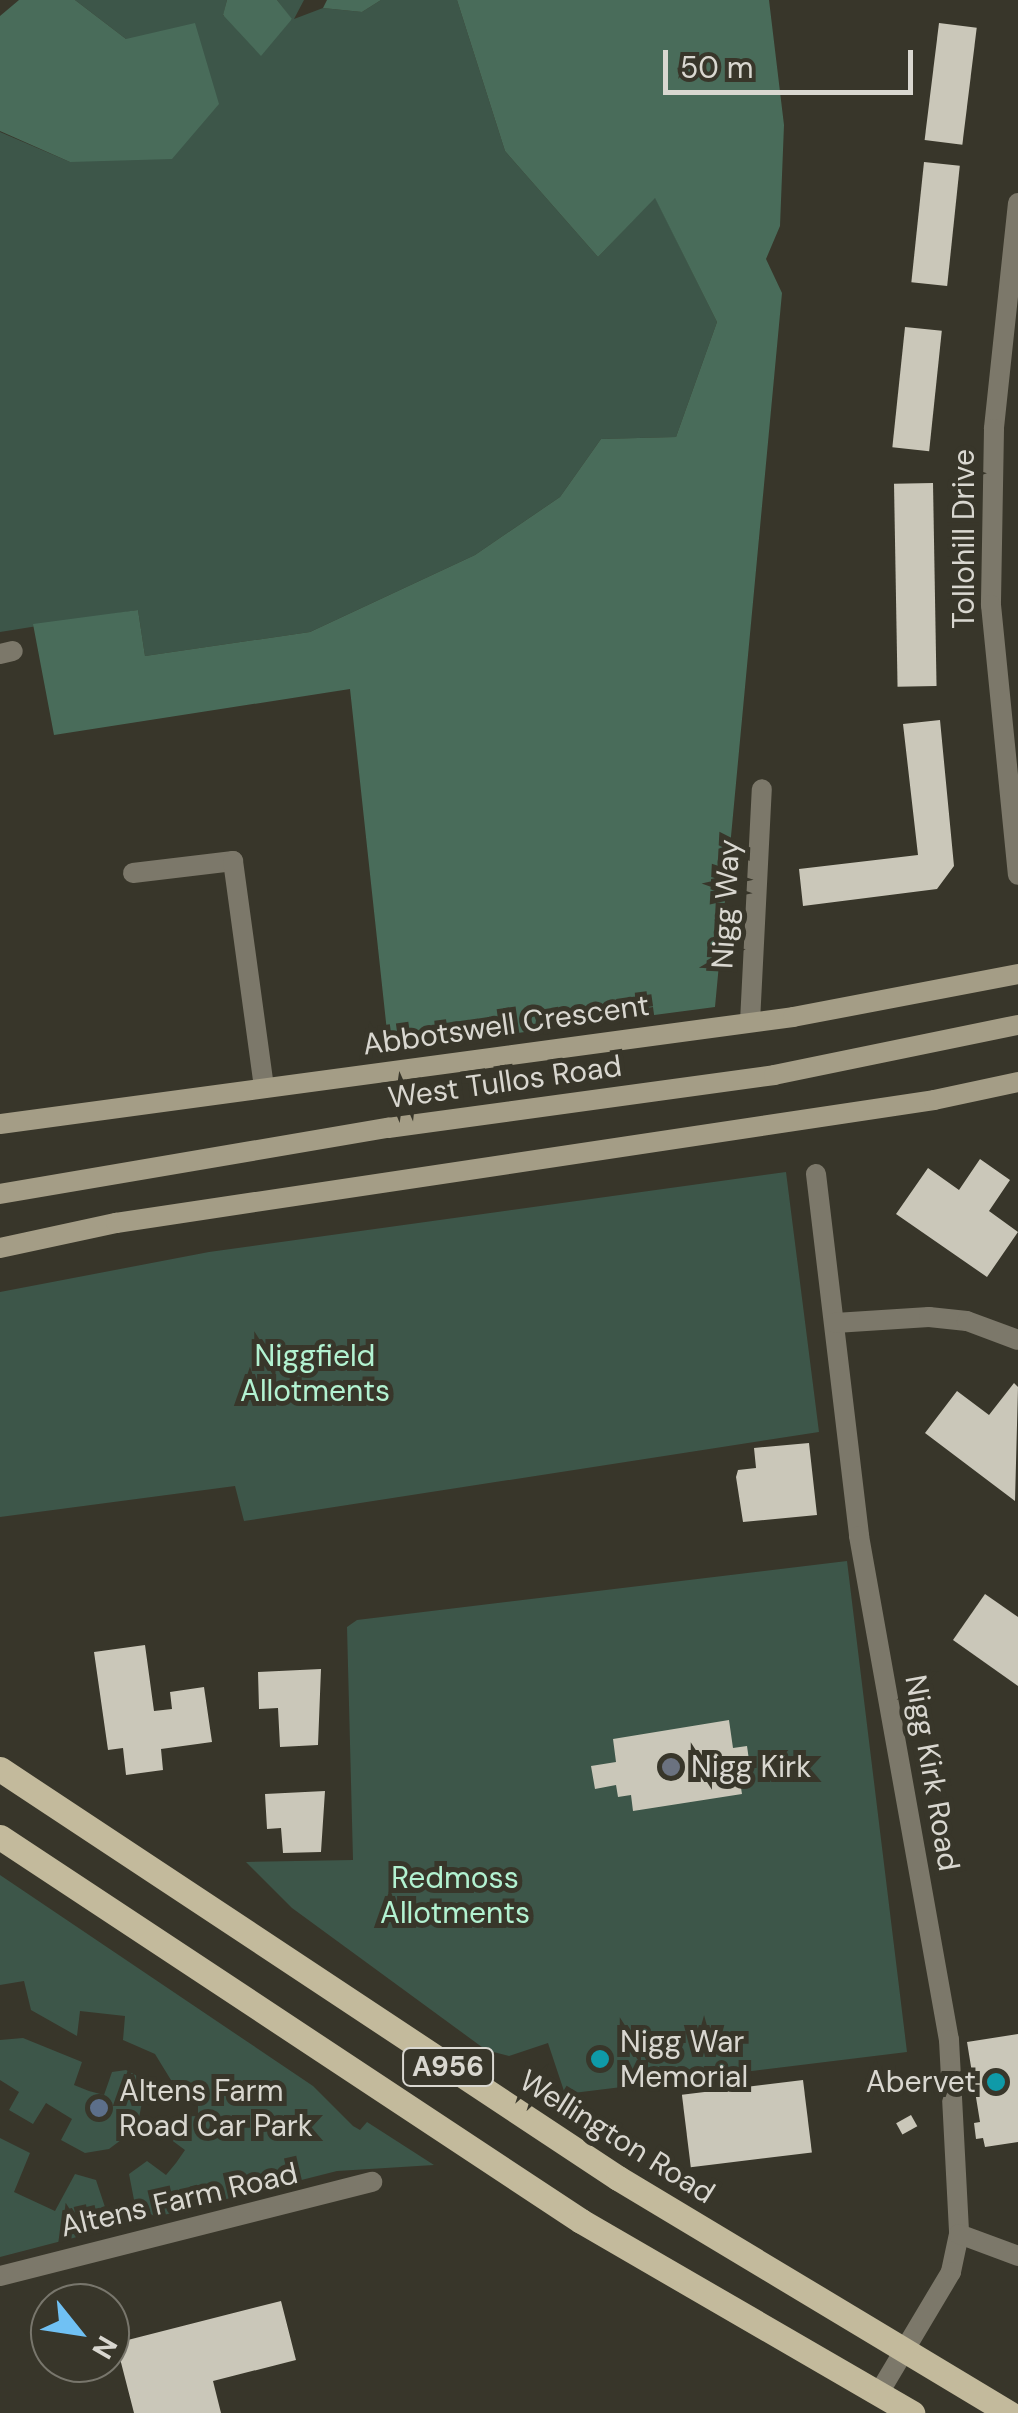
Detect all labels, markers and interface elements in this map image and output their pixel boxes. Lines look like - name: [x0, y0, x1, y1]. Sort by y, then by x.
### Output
- scale bar: [668, 30, 918, 92]
- text: 50 m: [680, 48, 754, 87]
- street label: Tollohill Drive: [946, 449, 982, 629]
- street label: Nigg Way: [705, 838, 747, 970]
- street label: Abbotswell Crescent: [360, 987, 652, 1063]
- street label: West Tullos Road: [386, 1048, 624, 1116]
- park label: Niggfield Allotments: [240, 1338, 390, 1408]
- street label: Nigg Kirk Road: [897, 1672, 967, 1874]
- place label: Nigg Kirk: [691, 1749, 811, 1785]
- marker: Nigg Kirk: [660, 1756, 682, 1778]
- park label: Redmoss Allotments: [380, 1860, 530, 1930]
- place label: Nigg War Memorial: [620, 2024, 748, 2094]
- road number: A956: [400, 2044, 496, 2090]
- marker: Nigg War Memorial: [589, 2048, 611, 2070]
- street label: Wellington Road: [513, 2063, 721, 2211]
- place label: Abervet: [866, 2064, 976, 2100]
- marker: Abervet: [985, 2071, 1007, 2093]
- place label: Altens Farm Road Car Park: [119, 2073, 313, 2144]
- marker: Altens Farm Road Car Park: [88, 2097, 110, 2119]
- street label: Altens Farm Road: [57, 2155, 301, 2245]
- north arrow: [30, 2283, 130, 2383]
- text: N: [84, 2329, 126, 2365]

